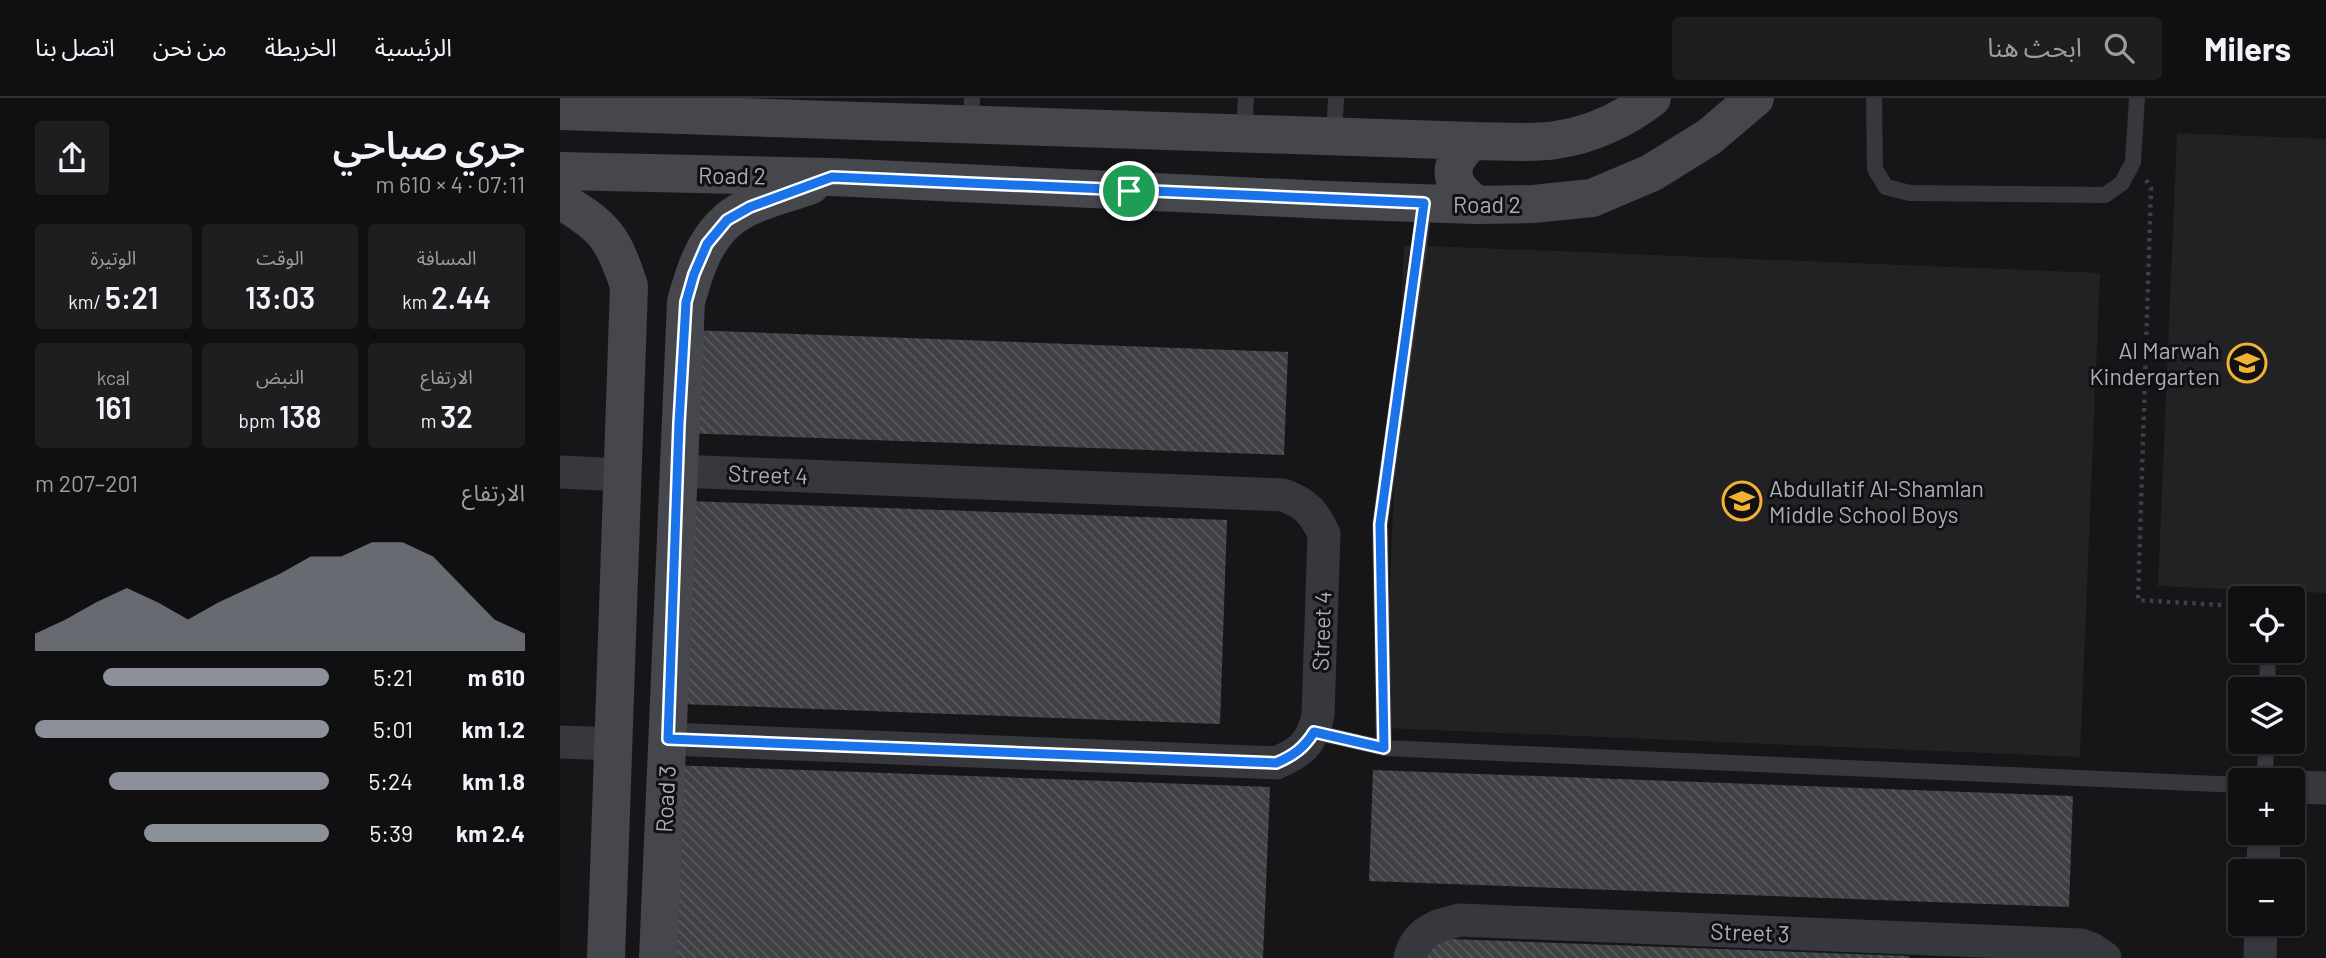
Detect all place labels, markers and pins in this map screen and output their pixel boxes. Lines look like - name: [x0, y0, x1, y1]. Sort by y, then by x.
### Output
- pin: [1099, 161, 1159, 221]
- place label: Al Marwah Kindergarten: [2089, 336, 2220, 390]
- school or university icon: Al Marwah Kindergarten: [2226, 342, 2268, 384]
- place label: Abdullatif Al-Shamlan Middle School Boys: [1769, 474, 1984, 528]
- school or university icon: Abdullatif Al-Shamlan Middle School Boys: [1721, 480, 1763, 522]

